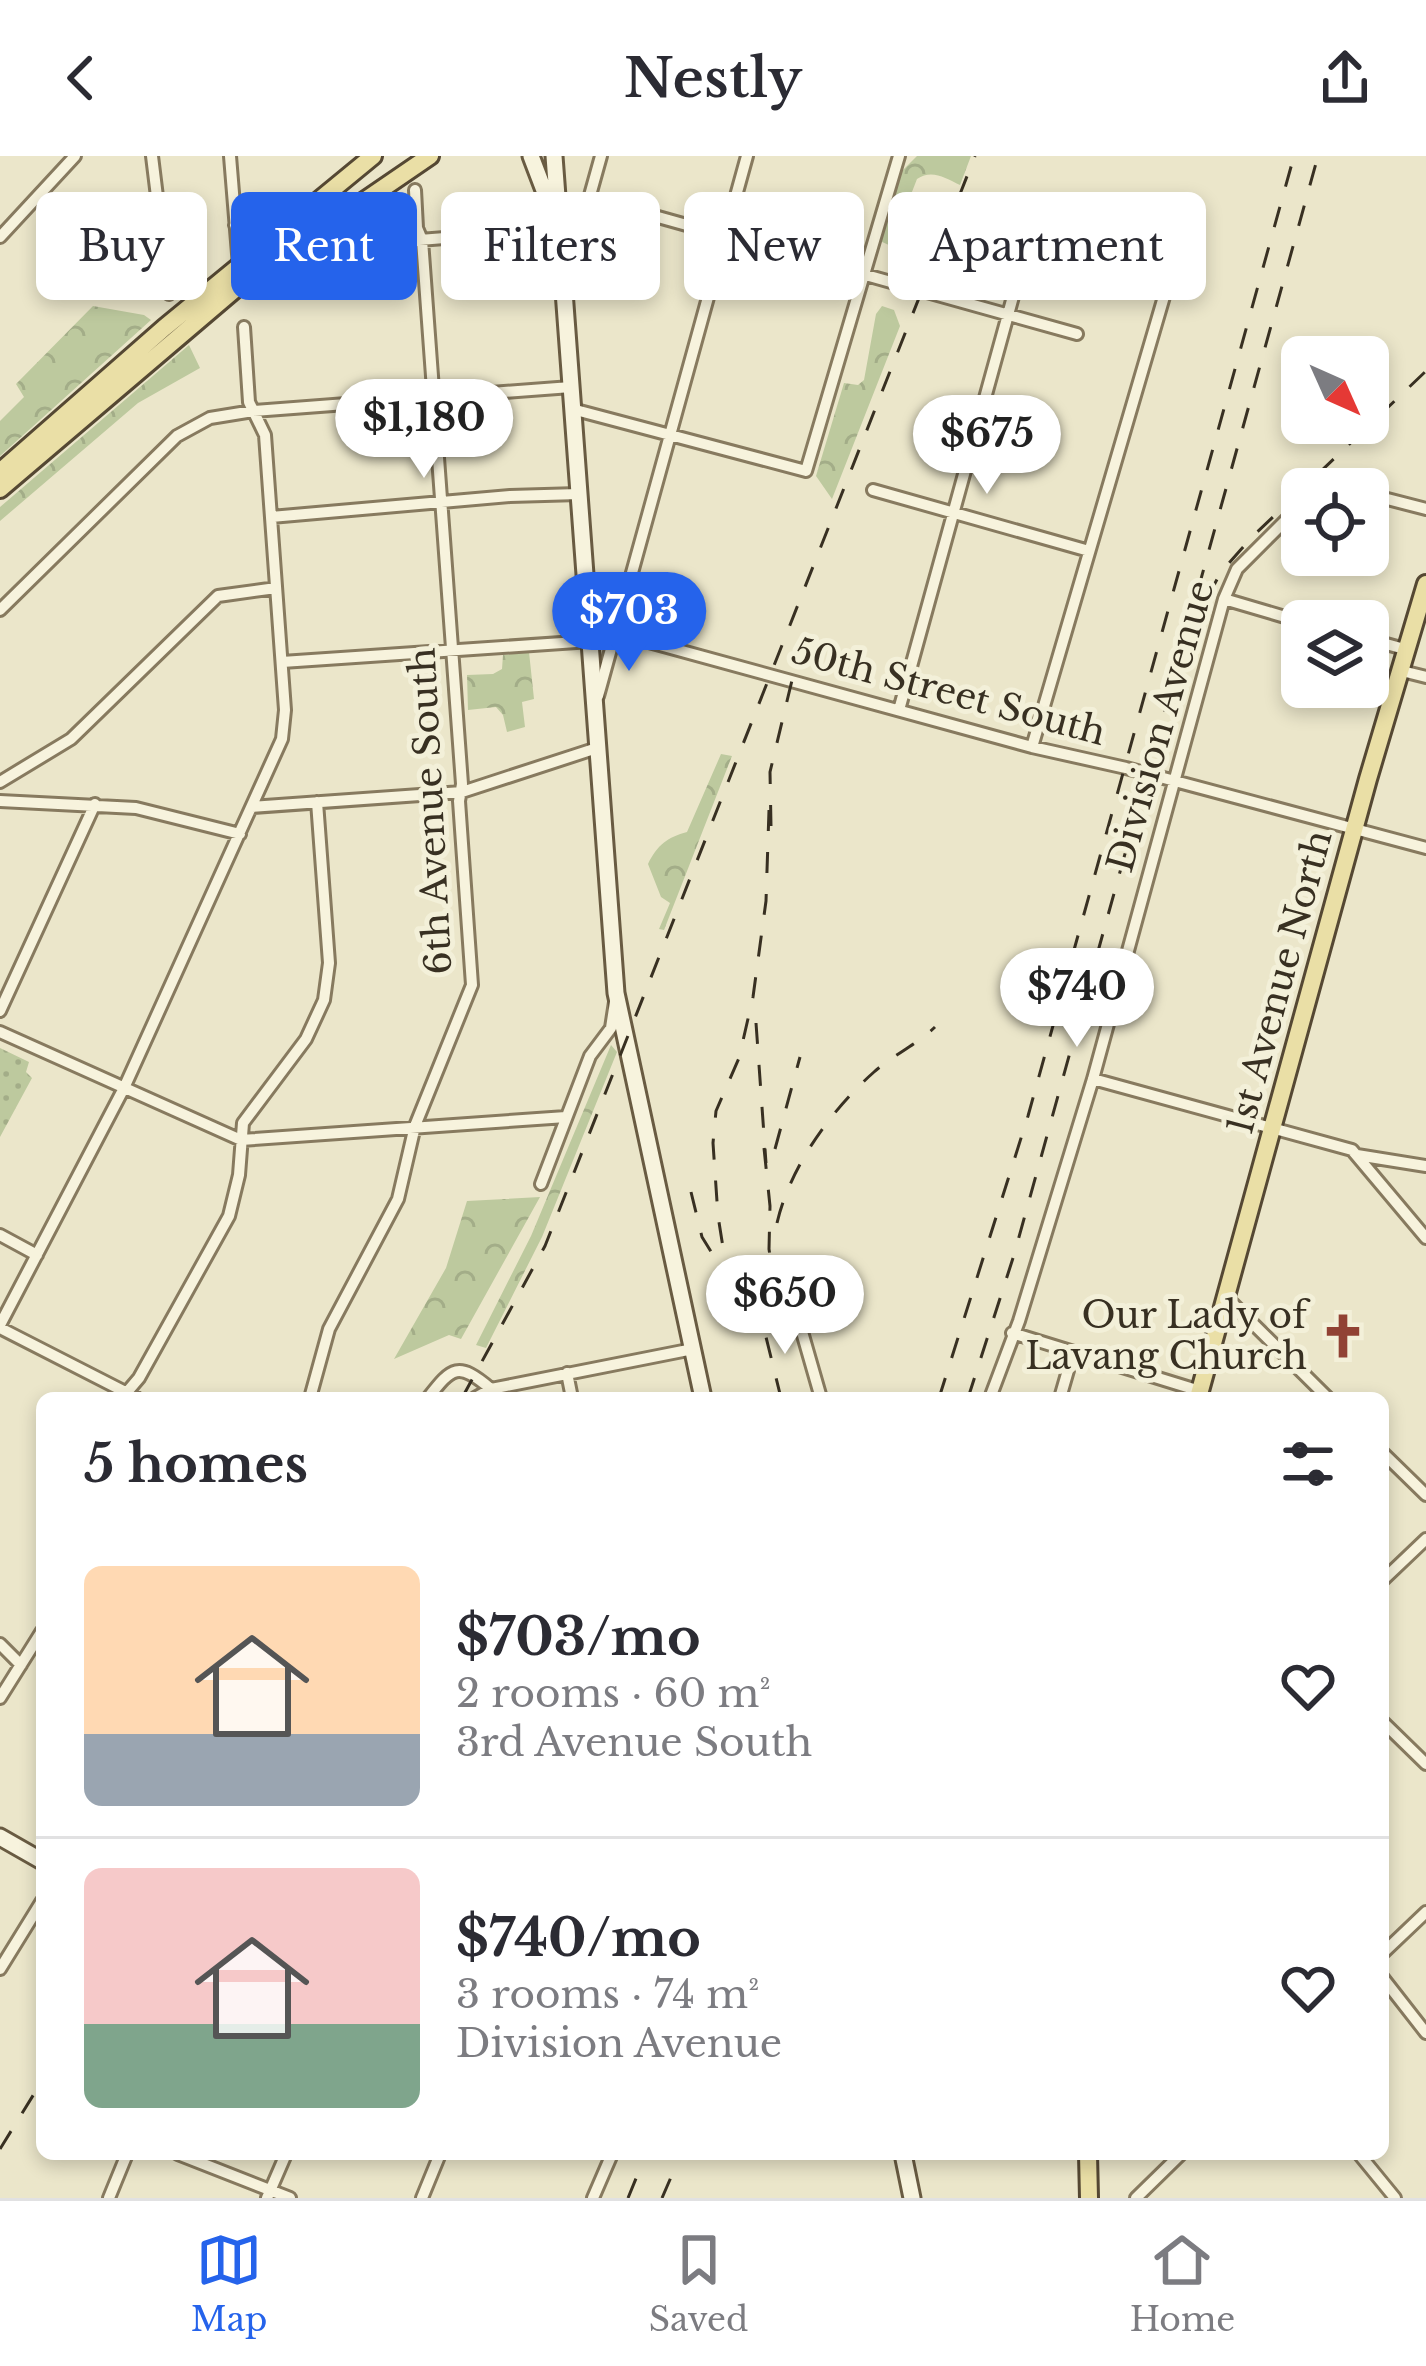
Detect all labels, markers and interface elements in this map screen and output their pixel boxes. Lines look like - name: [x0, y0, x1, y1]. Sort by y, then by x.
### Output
- icon: back: [48, 45, 114, 111]
- text: Nestly: [624, 45, 802, 112]
- icon: share: [1312, 45, 1378, 111]
- chip: Buy: [36, 192, 207, 300]
- chip: Rent: [231, 192, 417, 300]
- chip: Filters: [441, 192, 660, 300]
- chip: New: [684, 192, 864, 300]
- chip: Apartment: [888, 192, 1206, 300]
- north arrow: [1281, 336, 1389, 444]
- map controls: [1281, 336, 1389, 708]
- pin: $1,180: [326, 379, 522, 481]
- text: $1,180: [362, 393, 486, 442]
- pin: $675: [916, 395, 1058, 497]
- text: $675: [940, 409, 1034, 458]
- button: locate: [1281, 468, 1389, 576]
- pin: $703: [558, 572, 700, 674]
- street label: Division Avenue: [1097, 575, 1224, 877]
- text: $703: [579, 586, 679, 635]
- button: layers: [1281, 600, 1389, 708]
- street label: 50th Street South: [787, 628, 1111, 755]
- street label: 6th Avenue South: [399, 646, 462, 975]
- street label: 1st Avenue North: [1217, 825, 1342, 1139]
- pin: $740: [1006, 948, 1148, 1050]
- text: $740: [1027, 962, 1127, 1011]
- pin: $650: [714, 1255, 856, 1357]
- text: $650: [733, 1269, 837, 1318]
- place label: Our Lady of Lavang Church: [1025, 1293, 1311, 1379]
- church icon: Our Lady of Lavang Church: [1318, 1311, 1368, 1361]
- icon: filters: [1275, 1431, 1341, 1497]
- text: 5 homes: [84, 1433, 308, 1496]
- text: $703/mo: [456, 1606, 701, 1669]
- icon: home: [180, 1614, 324, 1758]
- icon: heart: [1275, 1653, 1341, 1719]
- text: 2 rooms · 60 m²: [456, 1669, 771, 1718]
- text: 3rd Avenue South: [456, 1718, 812, 1767]
- text: $740/mo: [456, 1907, 701, 1970]
- icon: home: [180, 1916, 324, 2060]
- icon: heart: [1275, 1955, 1341, 2021]
- text: 3 rooms · 74 m²: [456, 1970, 759, 2019]
- text: Division Avenue: [456, 2019, 782, 2068]
- tab: Map: [191, 2227, 267, 2340]
- tab: Saved: [649, 2227, 748, 2340]
- tab: Home: [1130, 2227, 1235, 2340]

